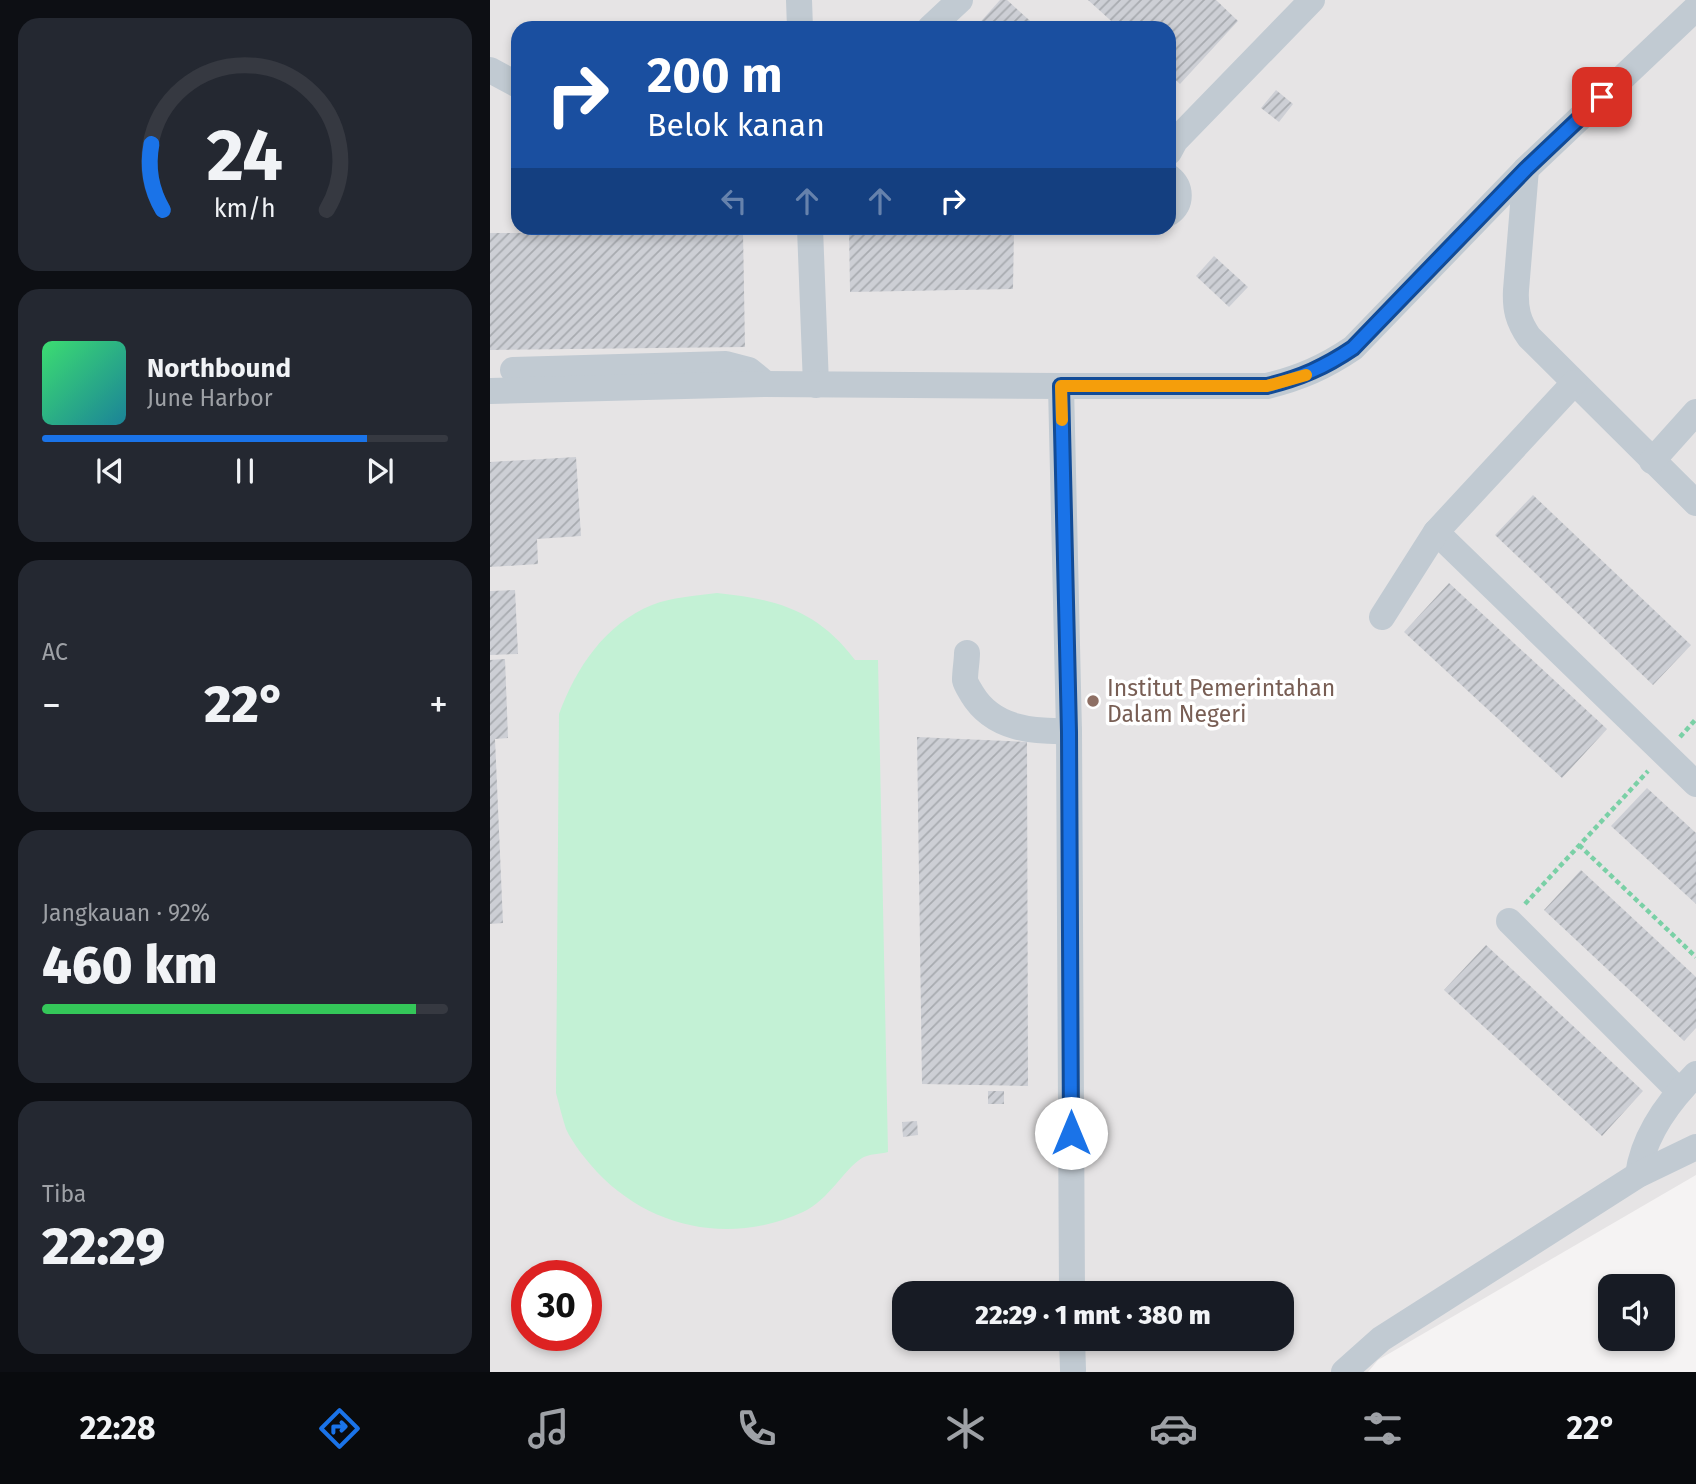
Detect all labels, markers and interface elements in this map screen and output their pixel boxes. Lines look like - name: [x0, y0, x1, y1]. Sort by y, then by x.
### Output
- text: 200 m: [647, 46, 783, 105]
- icon: right: [532, 49, 623, 140]
- pin: [1572, 67, 1632, 127]
- icon: arrive: [1583, 78, 1621, 116]
- text: Belok kanan: [647, 106, 825, 144]
- text: 24: [207, 113, 283, 200]
- icon: left: [715, 182, 753, 220]
- icon: ahead: [788, 182, 826, 220]
- icon: ahead: [861, 182, 899, 220]
- icon: right: [934, 182, 972, 220]
- text: km/h: [214, 194, 276, 224]
- text: Northbound: [147, 353, 291, 384]
- text: June Harbor: [147, 384, 273, 412]
- icon: previous: [91, 452, 129, 490]
- icon: pause: [226, 452, 264, 490]
- icon: next: [361, 452, 399, 490]
- text: AC: [42, 638, 68, 666]
- text: 22°: [204, 673, 286, 736]
- place label: Institut Pemerintahan Dalam Negeri: [1107, 674, 1335, 728]
- text: −: [42, 682, 61, 728]
- text: +: [429, 682, 448, 728]
- marker: Institut Pemerintahan Dalam Negeri: [1085, 693, 1101, 709]
- text: Jangkauan · 92%: [42, 899, 210, 927]
- text: 460 km: [42, 934, 218, 997]
- position arrow: [1034, 1096, 1108, 1170]
- text: Tiba: [42, 1180, 86, 1208]
- text: 22:29: [42, 1215, 165, 1278]
- speed limit sign: 30: [511, 1260, 602, 1351]
- map controls: [1598, 1274, 1675, 1351]
- button: sound: [1598, 1274, 1675, 1351]
- text: 22:29 · 1 mnt · 380 m: [975, 1300, 1211, 1331]
- icon: directions: [315, 1404, 364, 1453]
- icon: music: [524, 1404, 573, 1453]
- icon: phone: [732, 1404, 781, 1453]
- icon: climate: [941, 1404, 990, 1453]
- icon: car: [1149, 1404, 1198, 1453]
- icon: filters: [1358, 1404, 1407, 1453]
- text: 22:28: [80, 1409, 156, 1447]
- text: 22°: [1566, 1409, 1616, 1447]

